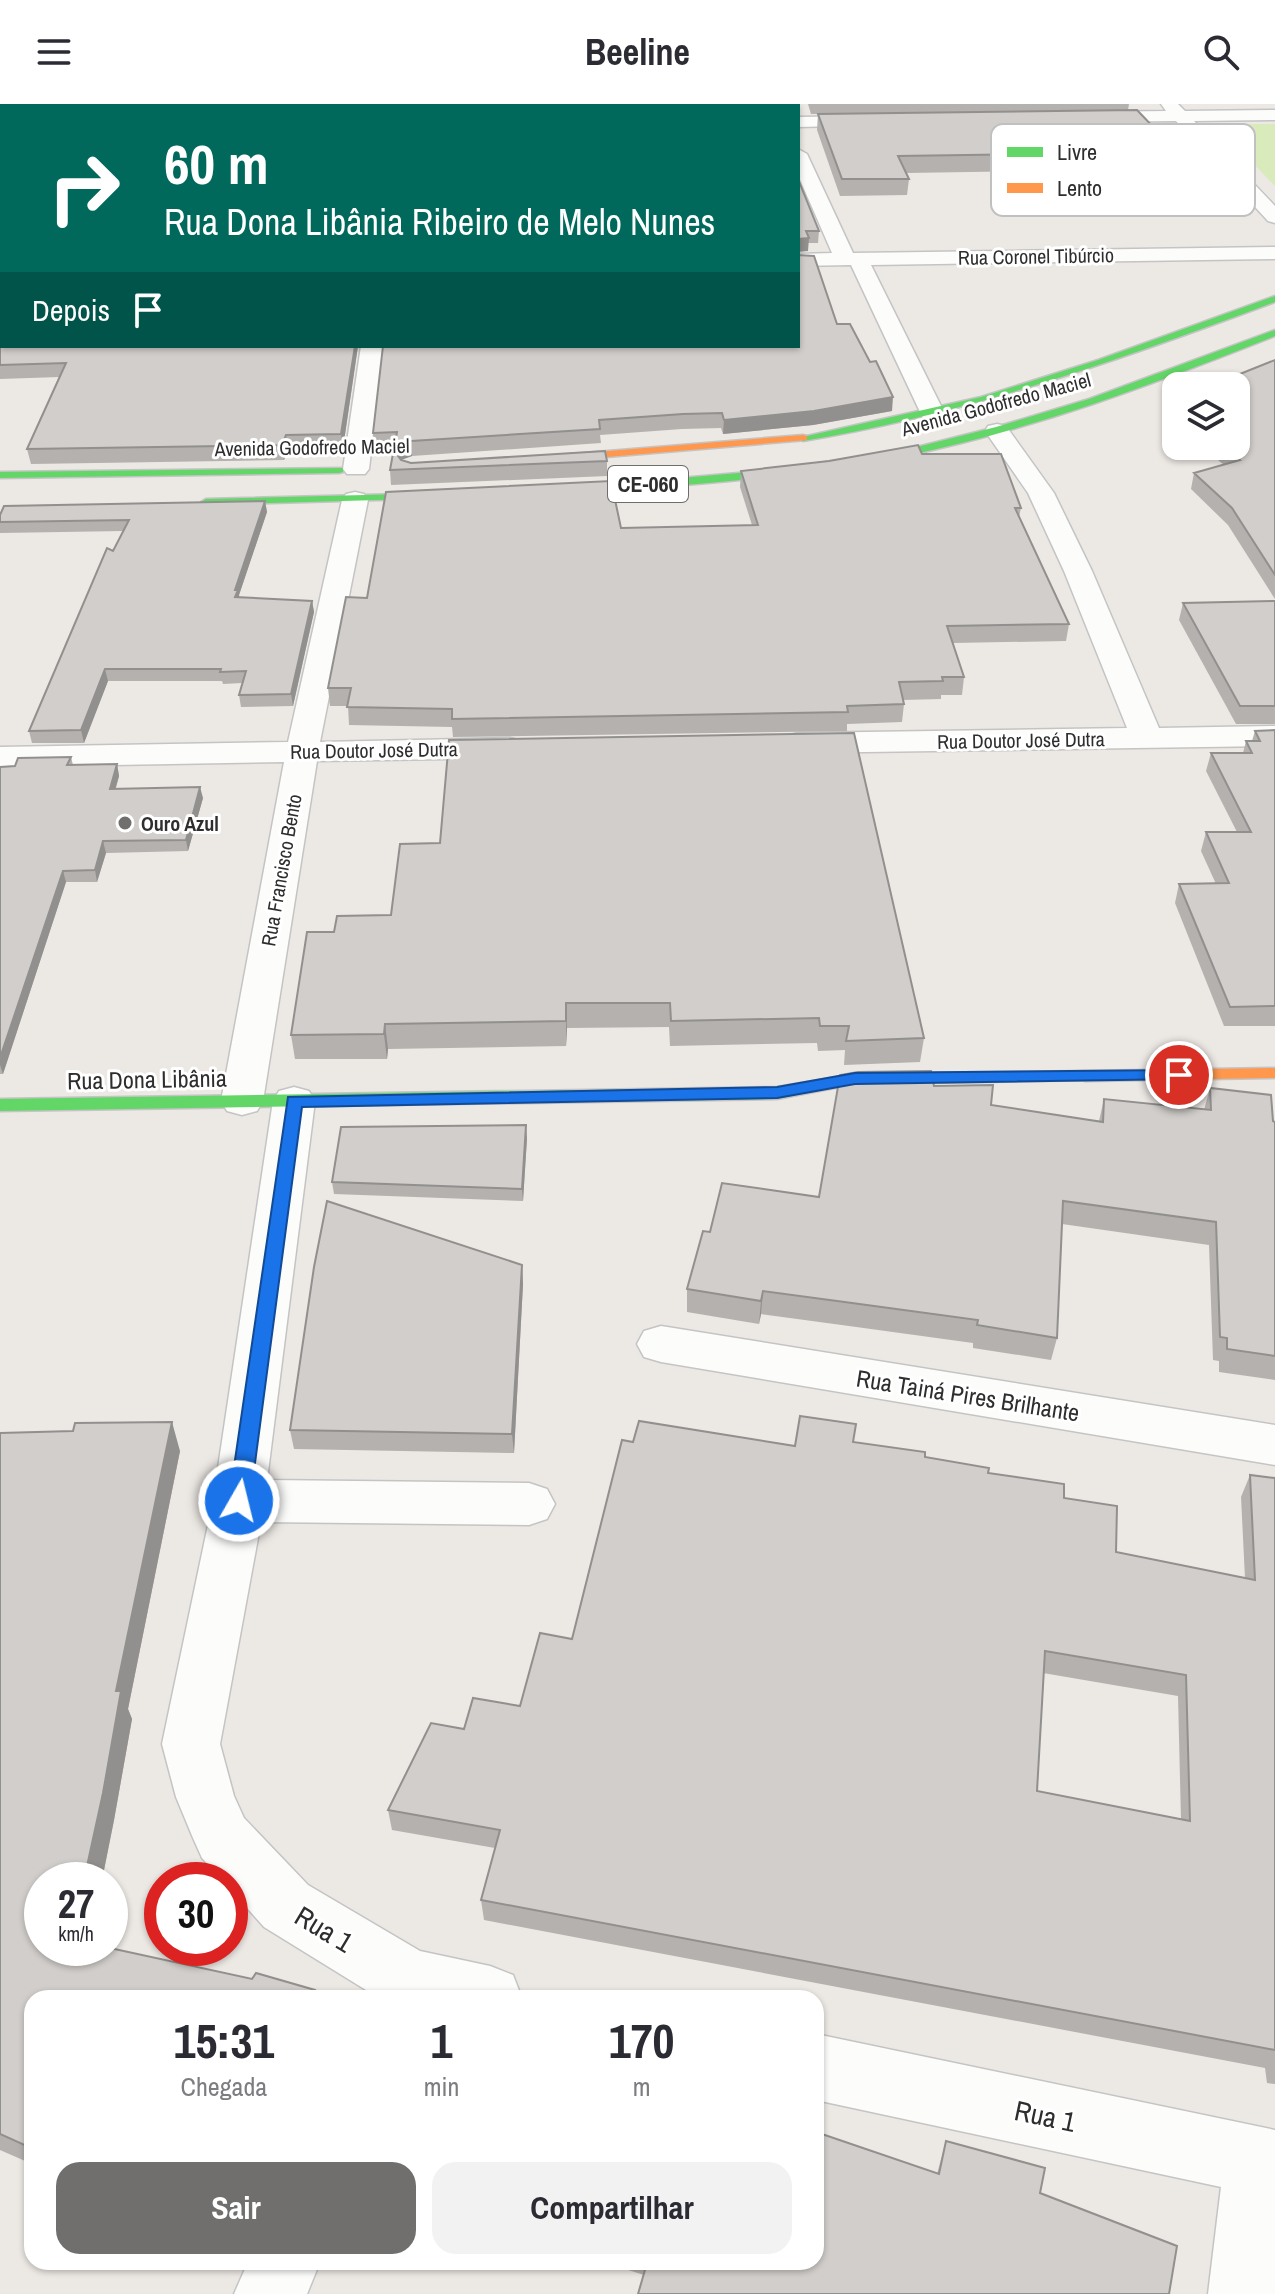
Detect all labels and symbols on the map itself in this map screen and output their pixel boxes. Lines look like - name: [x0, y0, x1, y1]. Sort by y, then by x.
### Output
- legend: [991, 124, 1255, 216]
- text: Livre: [1057, 137, 1097, 167]
- text: Lento: [1057, 173, 1102, 203]
- street label: Rua Coronel Tibúrcio: [958, 241, 1114, 271]
- street label: Avenida Godofredo Maciel: [897, 366, 1094, 443]
- street label: Avenida Godofredo Maciel: [213, 432, 410, 462]
- road number: CE-060: [608, 466, 688, 502]
- street label: Rua Doutor José Dutra: [937, 725, 1105, 755]
- street label: Rua Doutor José Dutra: [290, 735, 458, 765]
- street label: Rua Francisco Bento: [254, 792, 308, 948]
- place label: Ouro Azul: [141, 810, 219, 837]
- marker: Ouro Azul: [116, 814, 134, 832]
- pin: [1145, 1041, 1213, 1109]
- street label: Rua Dona Libânia: [67, 1062, 227, 1096]
- street label: Rua Tainá Pires Brilhante: [854, 1362, 1082, 1428]
- position arrow: [197, 1459, 281, 1543]
- speed limit sign: 30: [144, 1862, 248, 1966]
- street label: Rua 1: [288, 1897, 360, 1961]
- street label: Rua 1: [1011, 2091, 1079, 2141]

